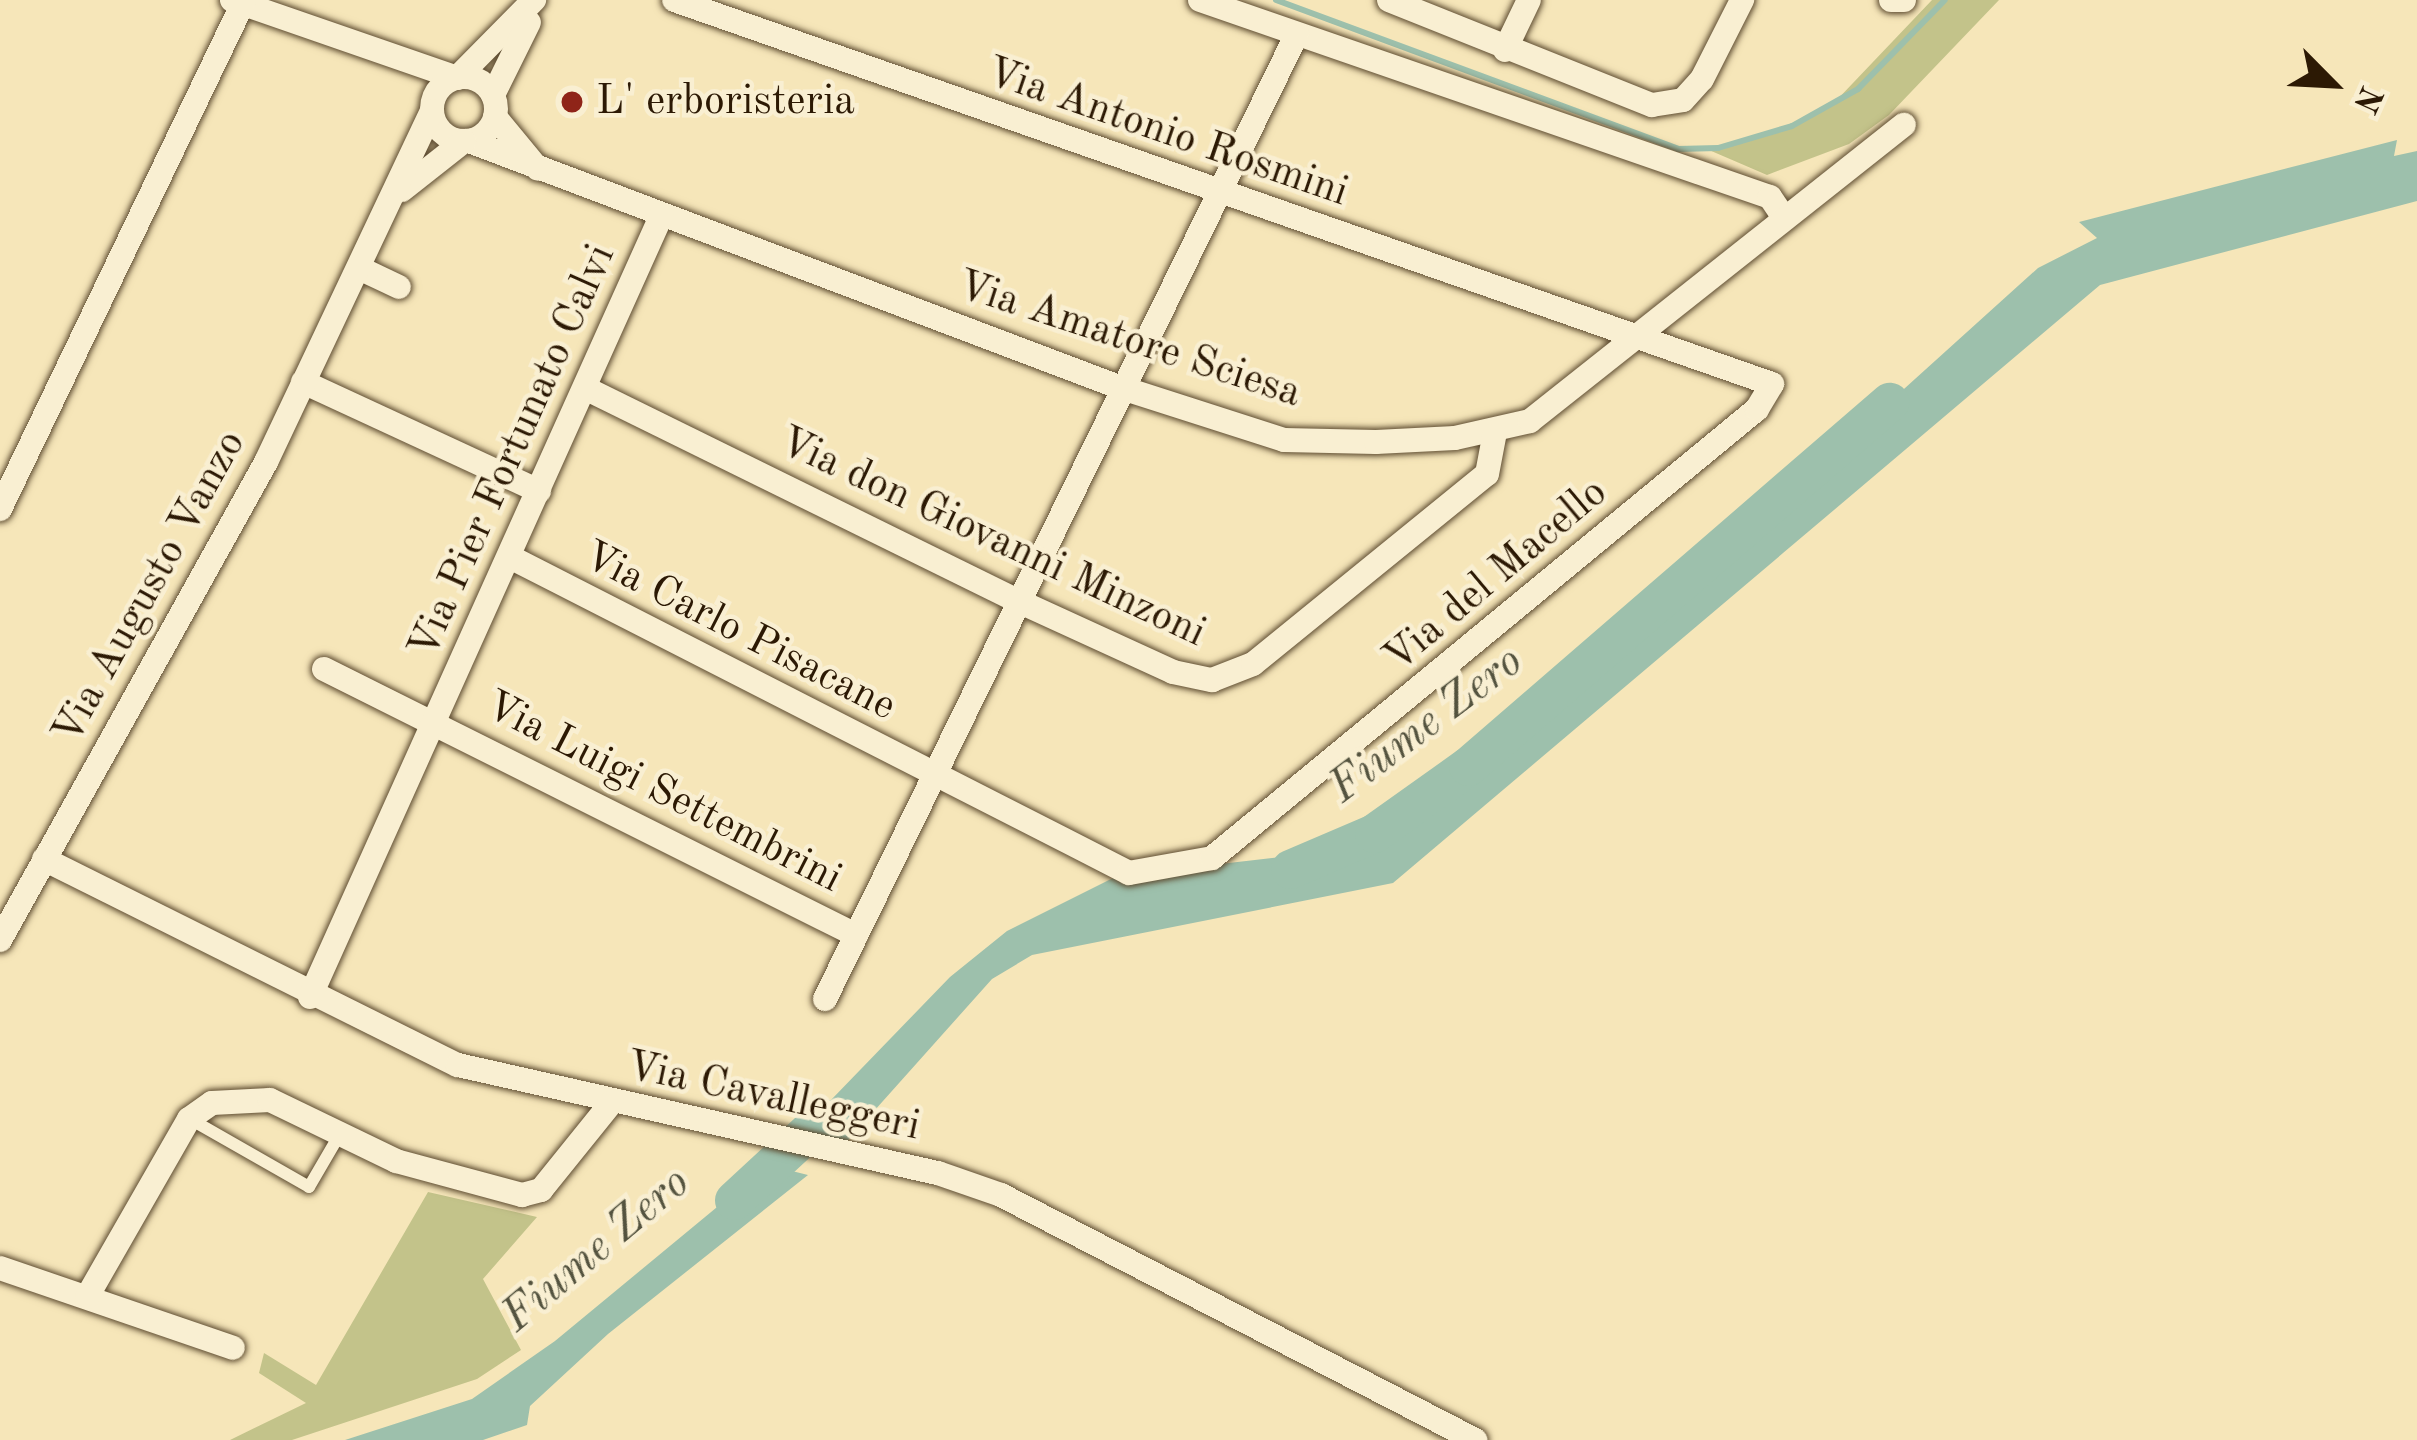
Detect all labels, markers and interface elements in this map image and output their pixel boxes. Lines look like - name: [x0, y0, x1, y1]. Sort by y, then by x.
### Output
- north arrow: [2273, 24, 2393, 144]
- street label: Via Antonio Rosmini: [980, 47, 1354, 219]
- place label: L' erboristeria: [596, 77, 855, 127]
- text: N: [2346, 81, 2387, 117]
- marker: L' erboristeria: [559, 89, 585, 115]
- street label: Via Pier Fortunato Calvi: [399, 237, 627, 667]
- street label: Via Amatore Sciesa: [951, 261, 1307, 419]
- street label: Via don Giovanni Minzoni: [771, 417, 1213, 659]
- street label: Via Augusto Vanzo: [43, 422, 257, 754]
- street label: Via del Macello: [1374, 468, 1618, 684]
- street label: Via Carlo Pisacane: [574, 531, 904, 733]
- water label: Fiume Zero: [1320, 636, 1534, 816]
- street label: Via Luigi Settembrini: [476, 681, 850, 905]
- street label: Via Cavalleggeri: [622, 1041, 924, 1153]
- water label: Fiume Zero: [492, 1157, 702, 1345]

